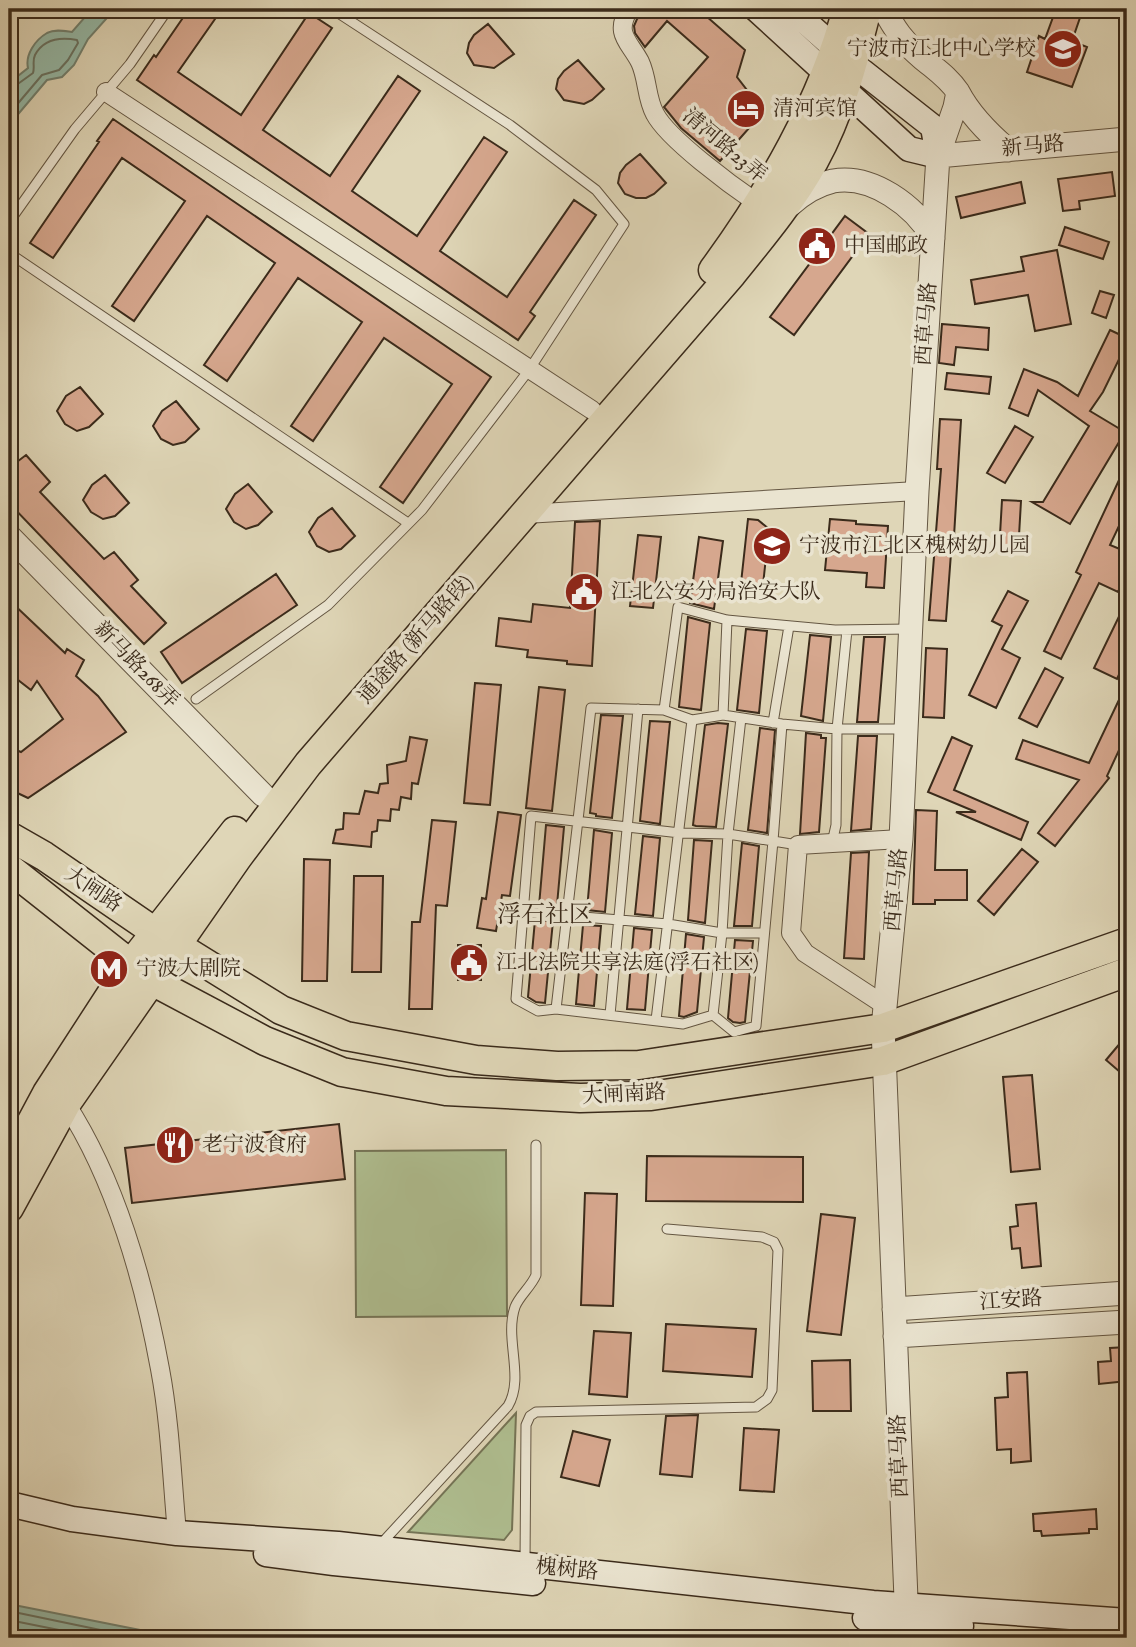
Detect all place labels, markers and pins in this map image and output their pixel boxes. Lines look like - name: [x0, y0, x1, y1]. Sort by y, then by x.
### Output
- school or university icon: 宁波市江北中心学校: [1042, 28, 1084, 70]
- place label: 宁波市江北中心学校: [847, 36, 1036, 63]
- hotel icon: 清河宾馆: [725, 88, 767, 130]
- place label: 清河宾馆: [773, 96, 857, 123]
- public building icon: 中国邮政: [796, 225, 838, 267]
- place label: 中国邮政: [844, 233, 928, 260]
- school or university icon: 宁波市江北区槐树幼儿园: [751, 525, 793, 567]
- place label: 宁波市江北区槐树幼儿园: [799, 533, 1030, 560]
- public building icon: 江北公安分局治安大队: [563, 571, 605, 613]
- place label: 江北公安分局治安大队: [611, 579, 821, 606]
- public building icon: 江北法院共享法庭(浮石社区): [448, 942, 490, 984]
- metro station icon: 宁波大剧院: [88, 948, 130, 990]
- place label: 江北法院共享法庭(浮石社区): [496, 950, 759, 977]
- place label: 宁波大剧院: [136, 956, 241, 983]
- restaurant icon: 老宁波食府: [154, 1124, 196, 1166]
- place label: 老宁波食府: [202, 1132, 307, 1159]

